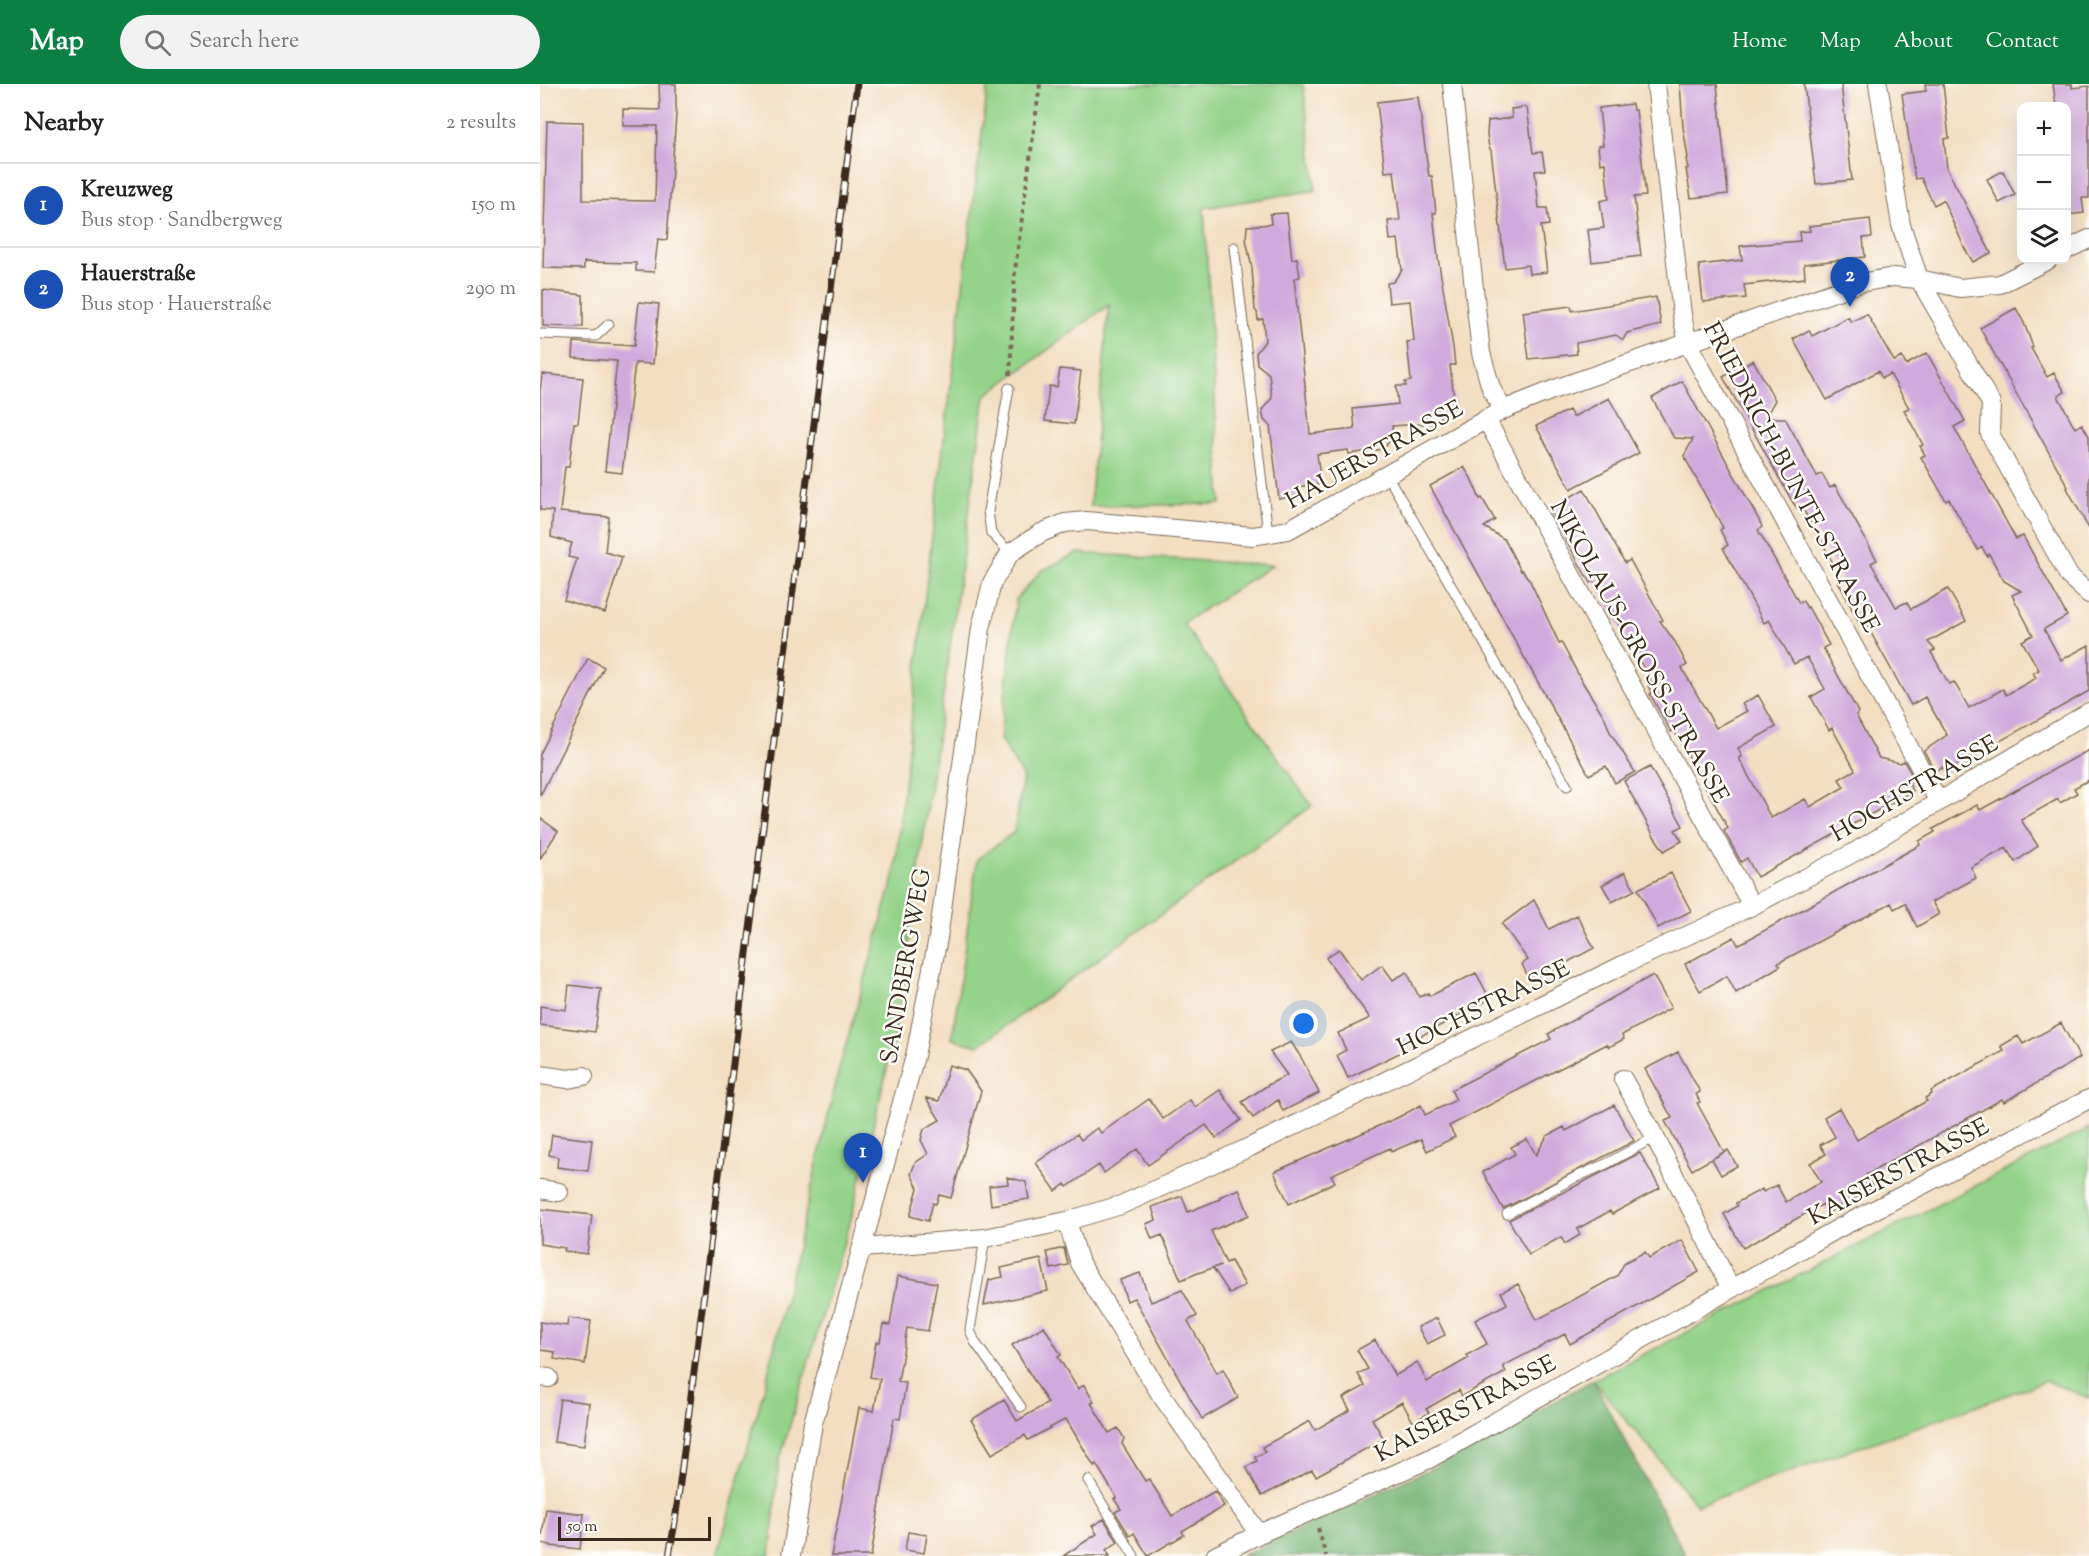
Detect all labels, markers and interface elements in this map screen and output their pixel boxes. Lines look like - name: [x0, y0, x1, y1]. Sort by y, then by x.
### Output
- search box: [120, 15, 540, 69]
- text: Map: [30, 22, 84, 62]
- icon: search: [141, 26, 174, 59]
- text: Search here: [189, 26, 299, 58]
- text: Home: [1732, 27, 1787, 57]
- text: Map: [1820, 27, 1861, 57]
- text: About: [1894, 27, 1953, 57]
- text: Contact: [1986, 27, 2059, 57]
- map controls: [2017, 102, 2071, 264]
- button: +: [2017, 102, 2071, 156]
- text: Nearby: [24, 105, 104, 142]
- text: 2 results: [446, 109, 516, 138]
- button: −: [2017, 156, 2071, 210]
- text: Kreuzweg: [81, 175, 173, 207]
- text: 1: [40, 191, 47, 220]
- text: 150 m: [471, 191, 516, 220]
- text: Bus stop · Sandbergweg: [81, 207, 283, 236]
- button: layers: [2017, 210, 2071, 264]
- pin: 2: [1830, 258, 1870, 307]
- text: Hauerstraße: [81, 259, 196, 291]
- text: 2: [39, 275, 48, 304]
- text: 290 m: [466, 275, 516, 304]
- text: Bus stop · Hauerstraße: [81, 291, 272, 320]
- street label: FRIEDRICH-BUNTE-STRASSE: [1694, 317, 1887, 640]
- street label: HAUERSTRASSE: [1280, 392, 1471, 519]
- street label: NIKOLAUS-GROSS-STRASSE: [1540, 494, 1736, 810]
- street label: HOCHSTRASSE: [1825, 728, 2006, 852]
- street label: SANDBERGWEG: [873, 866, 941, 1067]
- street label: HOCHSTRASSE: [1392, 952, 1576, 1065]
- your location: [1289, 1009, 1318, 1038]
- street label: KAISERSTRASSE: [1802, 1110, 1996, 1235]
- pin: 1: [844, 1134, 882, 1183]
- street label: KAISERSTRASSE: [1369, 1347, 1563, 1472]
- scale bar: [558, 1514, 711, 1542]
- text: 50 m: [567, 1516, 598, 1539]

